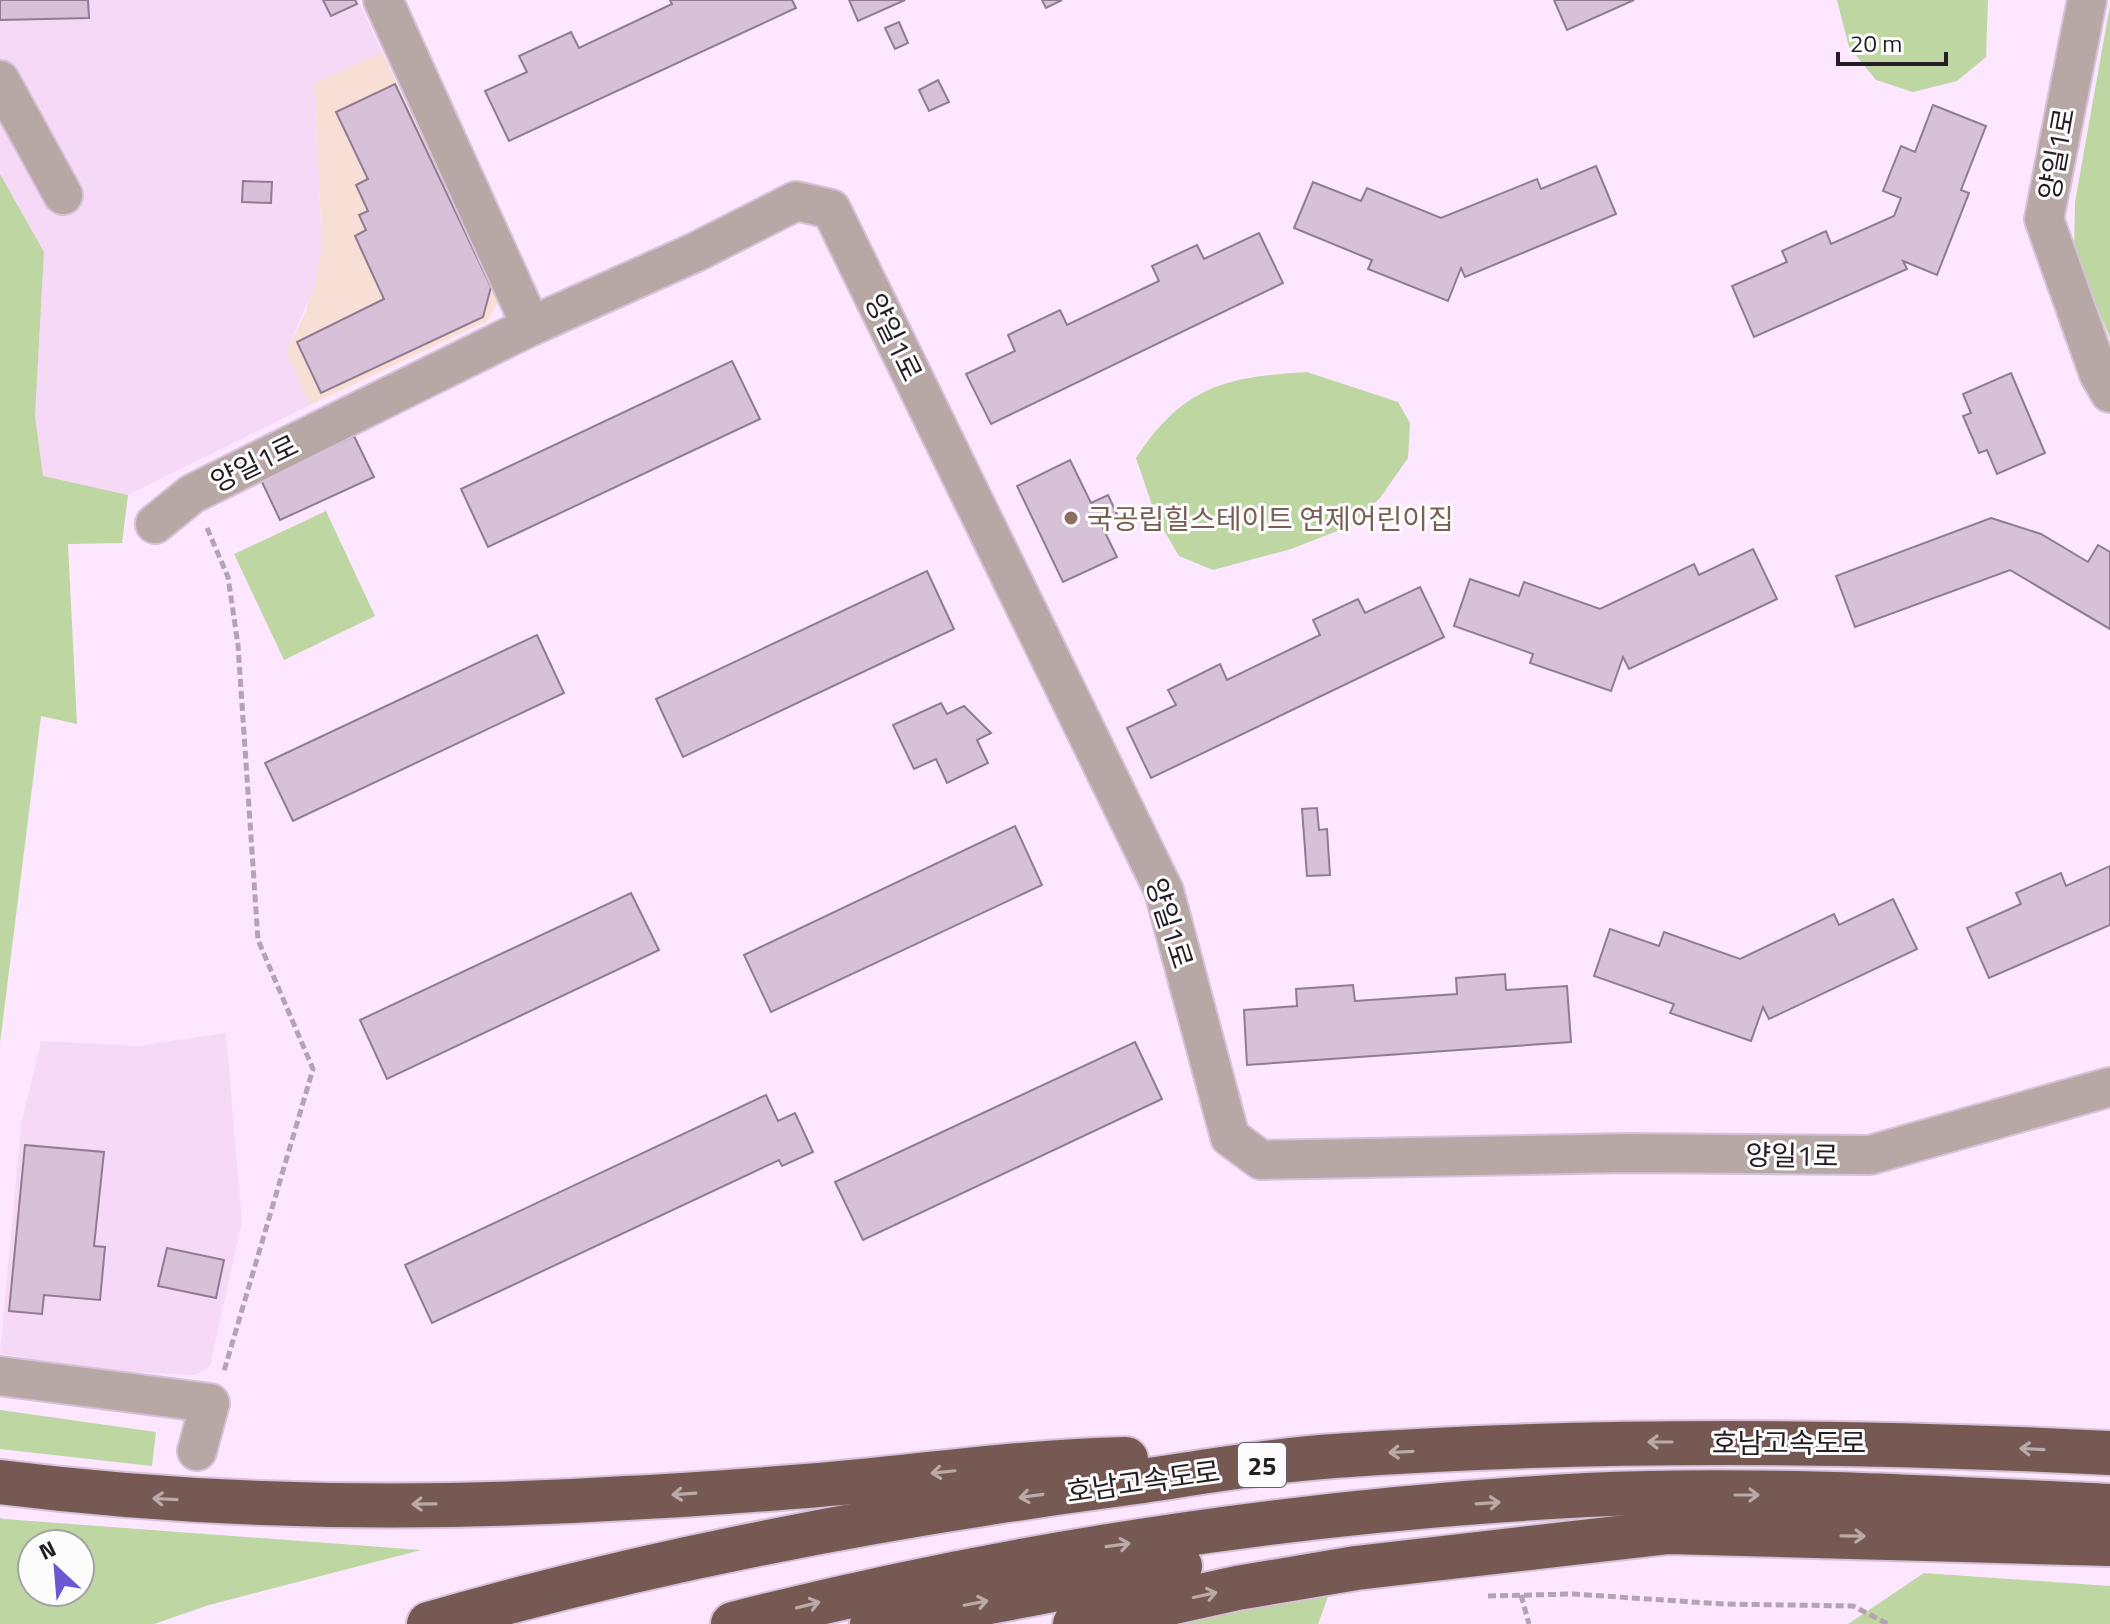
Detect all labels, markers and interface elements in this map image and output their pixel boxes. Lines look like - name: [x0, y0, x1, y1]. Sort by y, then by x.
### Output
- scale bar: [1838, 16, 1946, 66]
- text: 20 m: [1850, 25, 1902, 61]
- street label: 양일1로: [2027, 104, 2085, 204]
- street label: 양일1로: [854, 286, 934, 388]
- street label: 양일1로: [203, 423, 305, 503]
- place label: 국공립힐스테이트 연제어린이집: [1087, 497, 1454, 540]
- marker: 국공립힐스테이트 연제어린이집: [1062, 509, 1080, 527]
- street label: 양일1로: [1135, 872, 1205, 974]
- street label: 양일1로: [1745, 1133, 1839, 1177]
- street label: 호남고속도로: [1712, 1421, 1866, 1464]
- one-way arrow: [1647, 1434, 1674, 1450]
- one-way arrow: [2019, 1442, 2046, 1457]
- road number: 25: [1238, 1443, 1286, 1487]
- one-way arrow: [1388, 1445, 1415, 1460]
- street label: 호남고속도로: [1063, 1449, 1223, 1513]
- one-way arrow: [930, 1464, 957, 1479]
- one-way arrow: [671, 1487, 698, 1502]
- one-way arrow: [1733, 1487, 1760, 1503]
- one-way arrow: [1019, 1489, 1044, 1504]
- one-way arrow: [152, 1491, 179, 1506]
- one-way arrow: [1474, 1495, 1501, 1510]
- one-way arrow: [411, 1496, 438, 1511]
- north arrow: [16, 1528, 96, 1608]
- one-way arrow: [1839, 1528, 1866, 1543]
- text: N: [33, 1531, 62, 1569]
- one-way arrow: [1105, 1537, 1130, 1552]
- one-way arrow: [1192, 1587, 1218, 1602]
- one-way arrow: [963, 1594, 988, 1609]
- one-way arrow: [795, 1596, 821, 1611]

